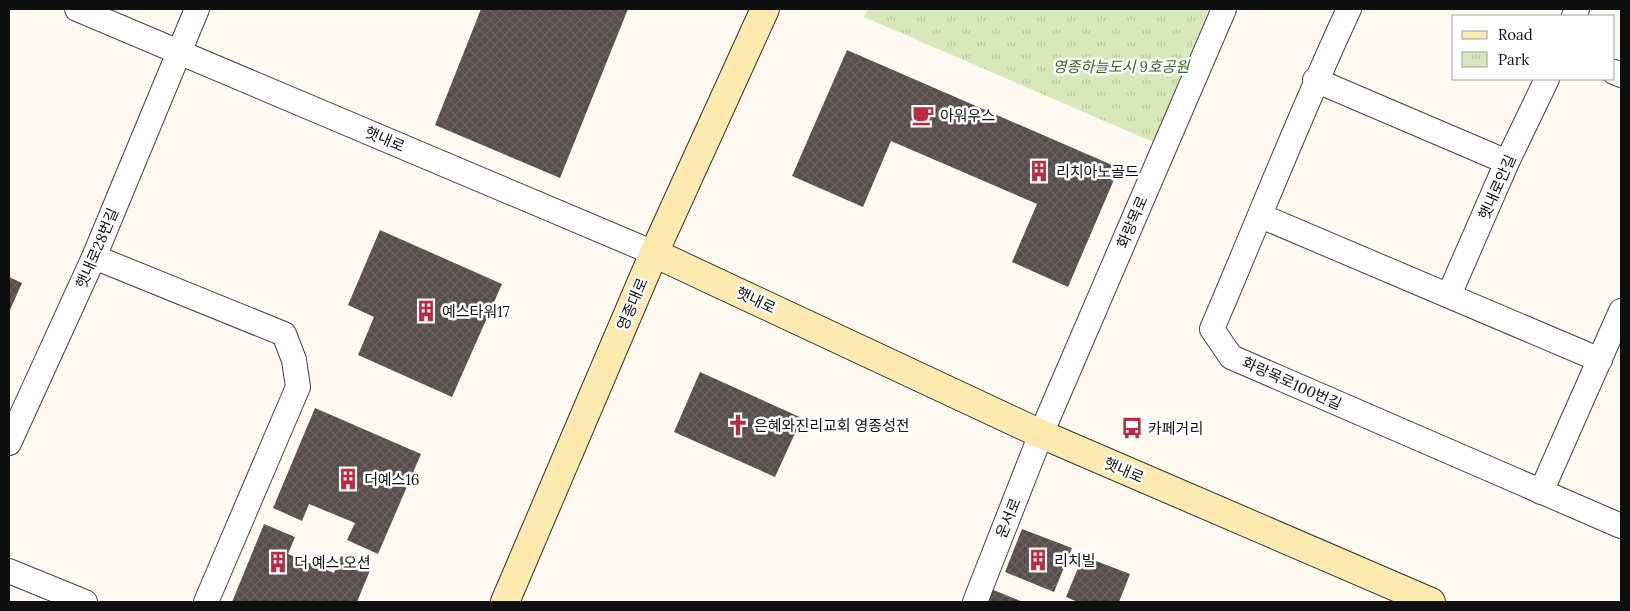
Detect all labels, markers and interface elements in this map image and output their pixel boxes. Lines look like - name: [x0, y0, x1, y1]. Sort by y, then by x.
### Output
- legend: [1452, 15, 1615, 80]
- text: Road: [1498, 25, 1533, 44]
- text: Park: [1498, 50, 1529, 69]
- park label: 영종하늘도시 9호공원: [1053, 57, 1190, 76]
- cafe icon: 아워우스: [910, 102, 936, 128]
- place label: 아워우스: [940, 106, 995, 125]
- street label: 햇내로: [362, 122, 408, 156]
- street label: 햇내로안길: [1474, 152, 1520, 222]
- building icon: 리치아노골드: [1026, 158, 1052, 184]
- place label: 리치아노골드: [1056, 162, 1139, 181]
- street label: 화랑목로: [1112, 193, 1152, 251]
- street label: 햇내로28번길: [72, 205, 122, 291]
- street label: 영종대로: [612, 275, 652, 333]
- street label: 햇내로: [733, 283, 779, 317]
- building icon: 예스타워17: [413, 298, 439, 324]
- place label: 예스타워17: [442, 302, 510, 321]
- street label: 화랑목로100번길: [1239, 353, 1345, 413]
- church icon: 은혜와진리교회 영종성전: [725, 412, 751, 438]
- bus stop icon: 카페거리: [1119, 415, 1145, 441]
- place label: 은혜와진리교회 영종성전: [754, 416, 910, 435]
- place label: 카페거리: [1148, 419, 1203, 438]
- street label: 햇내로: [1101, 453, 1147, 487]
- building icon: 더예스16: [335, 466, 361, 492]
- place label: 더예스16: [364, 470, 420, 489]
- street label: 운서로: [991, 495, 1025, 541]
- building icon: 리치빌: [1025, 547, 1051, 573]
- building icon: 더 예스 오션: [265, 549, 291, 575]
- place label: 리치빌: [1054, 551, 1095, 570]
- place label: 더 예스 오션: [294, 553, 371, 572]

